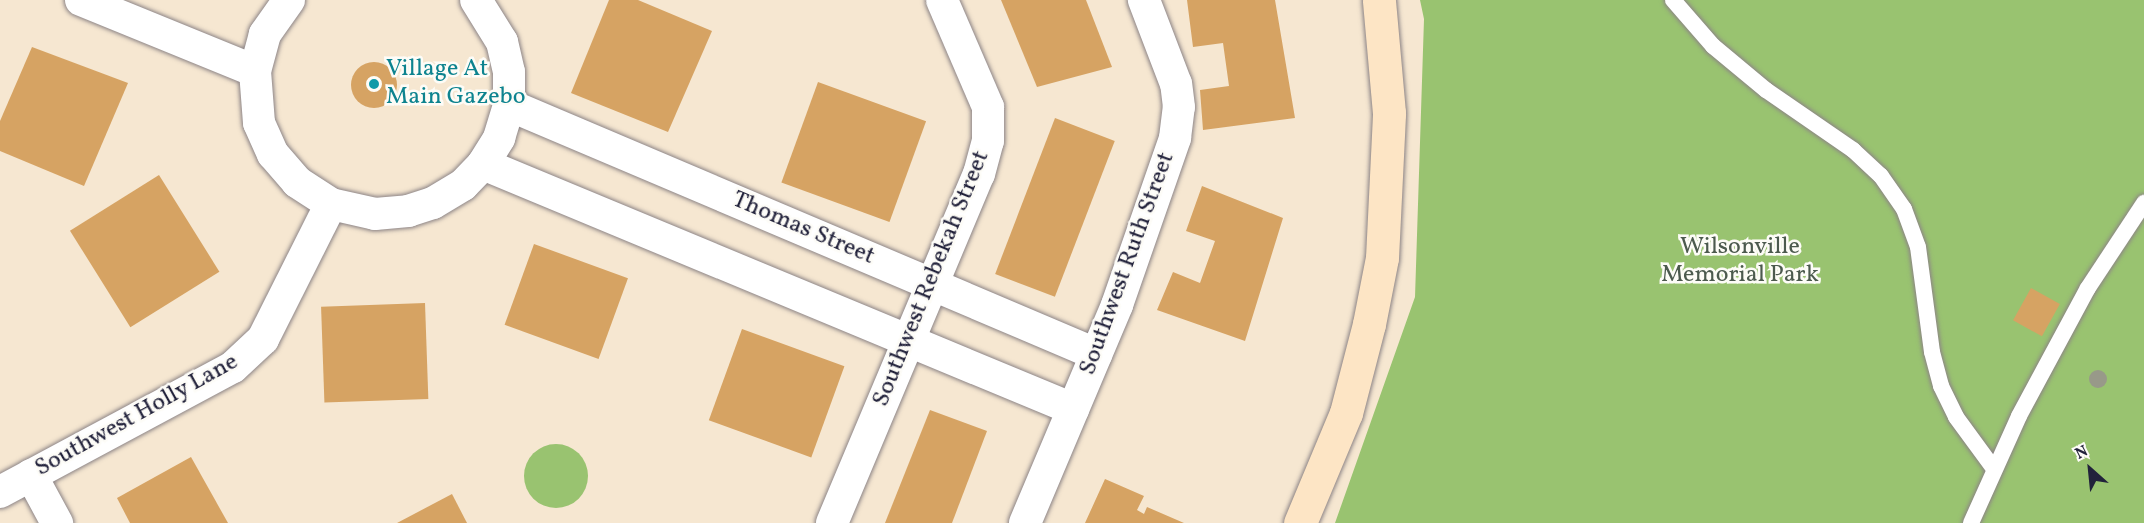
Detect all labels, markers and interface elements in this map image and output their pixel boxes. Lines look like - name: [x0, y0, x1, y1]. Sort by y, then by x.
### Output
- place label: Village At Main Gazebo: [386, 56, 525, 112]
- marker: Village At Main Gazebo: [367, 77, 381, 91]
- street label: Southwest Rebekah Street: [867, 147, 997, 411]
- street label: Southwest Ruth Street: [1074, 149, 1182, 379]
- street label: Thomas Street: [728, 186, 878, 272]
- park label: Wilsonville Memorial Park: [1661, 234, 1819, 290]
- street label: Southwest Holly Lane: [30, 348, 244, 484]
- north arrow: [2060, 439, 2120, 499]
- text: N: [2072, 441, 2092, 465]

